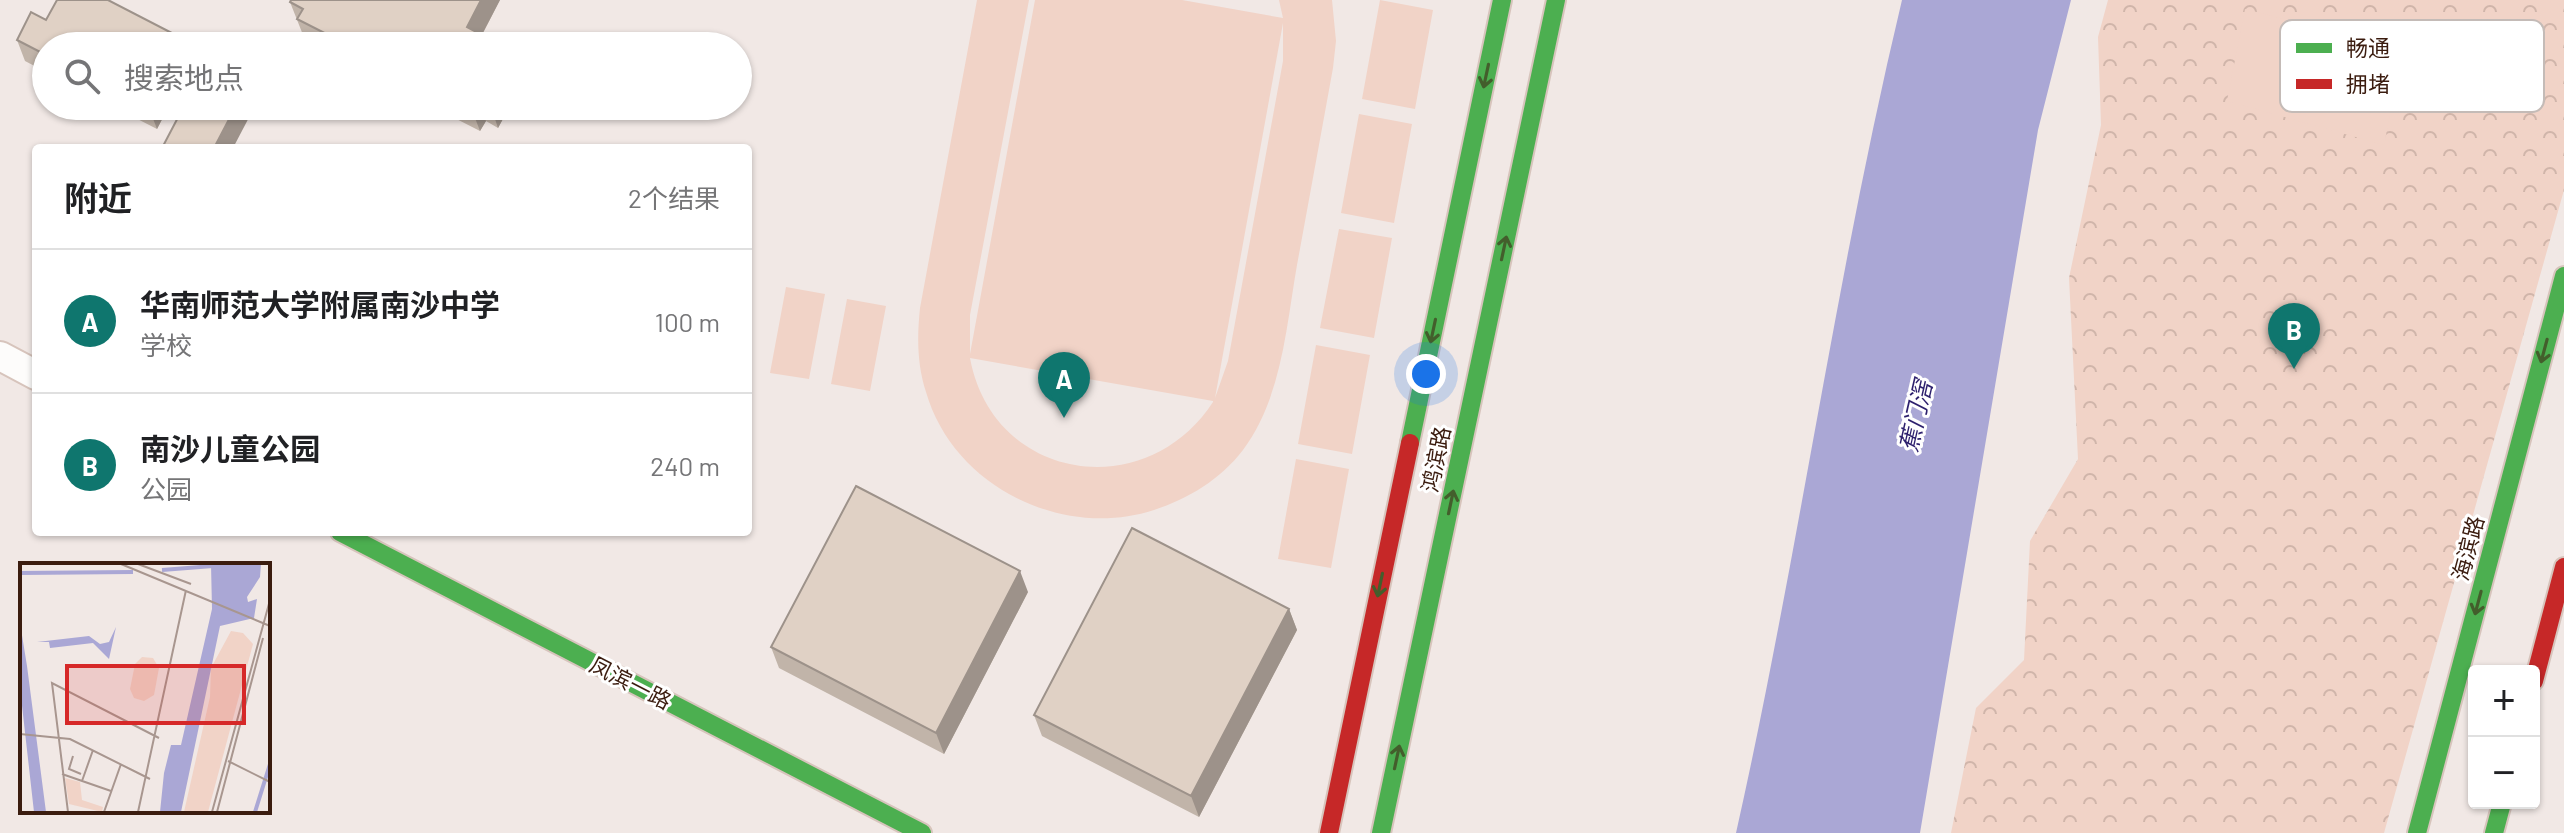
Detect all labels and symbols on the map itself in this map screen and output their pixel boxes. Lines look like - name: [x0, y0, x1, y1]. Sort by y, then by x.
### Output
- legend: [2280, 20, 2544, 112]
- text: 畅通: [2346, 34, 2390, 60]
- one-way arrow: [1478, 63, 1493, 89]
- text: 拥堵: [2346, 70, 2390, 96]
- one-way arrow: [1497, 235, 1512, 261]
- pin: B: [2268, 303, 2320, 369]
- one-way arrow: [1425, 318, 1440, 343]
- one-way arrow: [2536, 338, 2551, 364]
- pin: A: [1038, 352, 1090, 418]
- your location: [1406, 354, 1446, 394]
- water label: 蕉门滘: [1893, 375, 1938, 454]
- street label: 鸿滨路: [1415, 424, 1455, 494]
- one-way arrow: [1444, 490, 1459, 516]
- street label: 海滨路: [2446, 513, 2488, 583]
- inset map: [20, 563, 270, 813]
- one-way arrow: [1372, 572, 1387, 598]
- one-way arrow: [2469, 589, 2484, 615]
- street label: 凤滨一路: [586, 650, 676, 714]
- one-way arrow: [1390, 744, 1405, 770]

